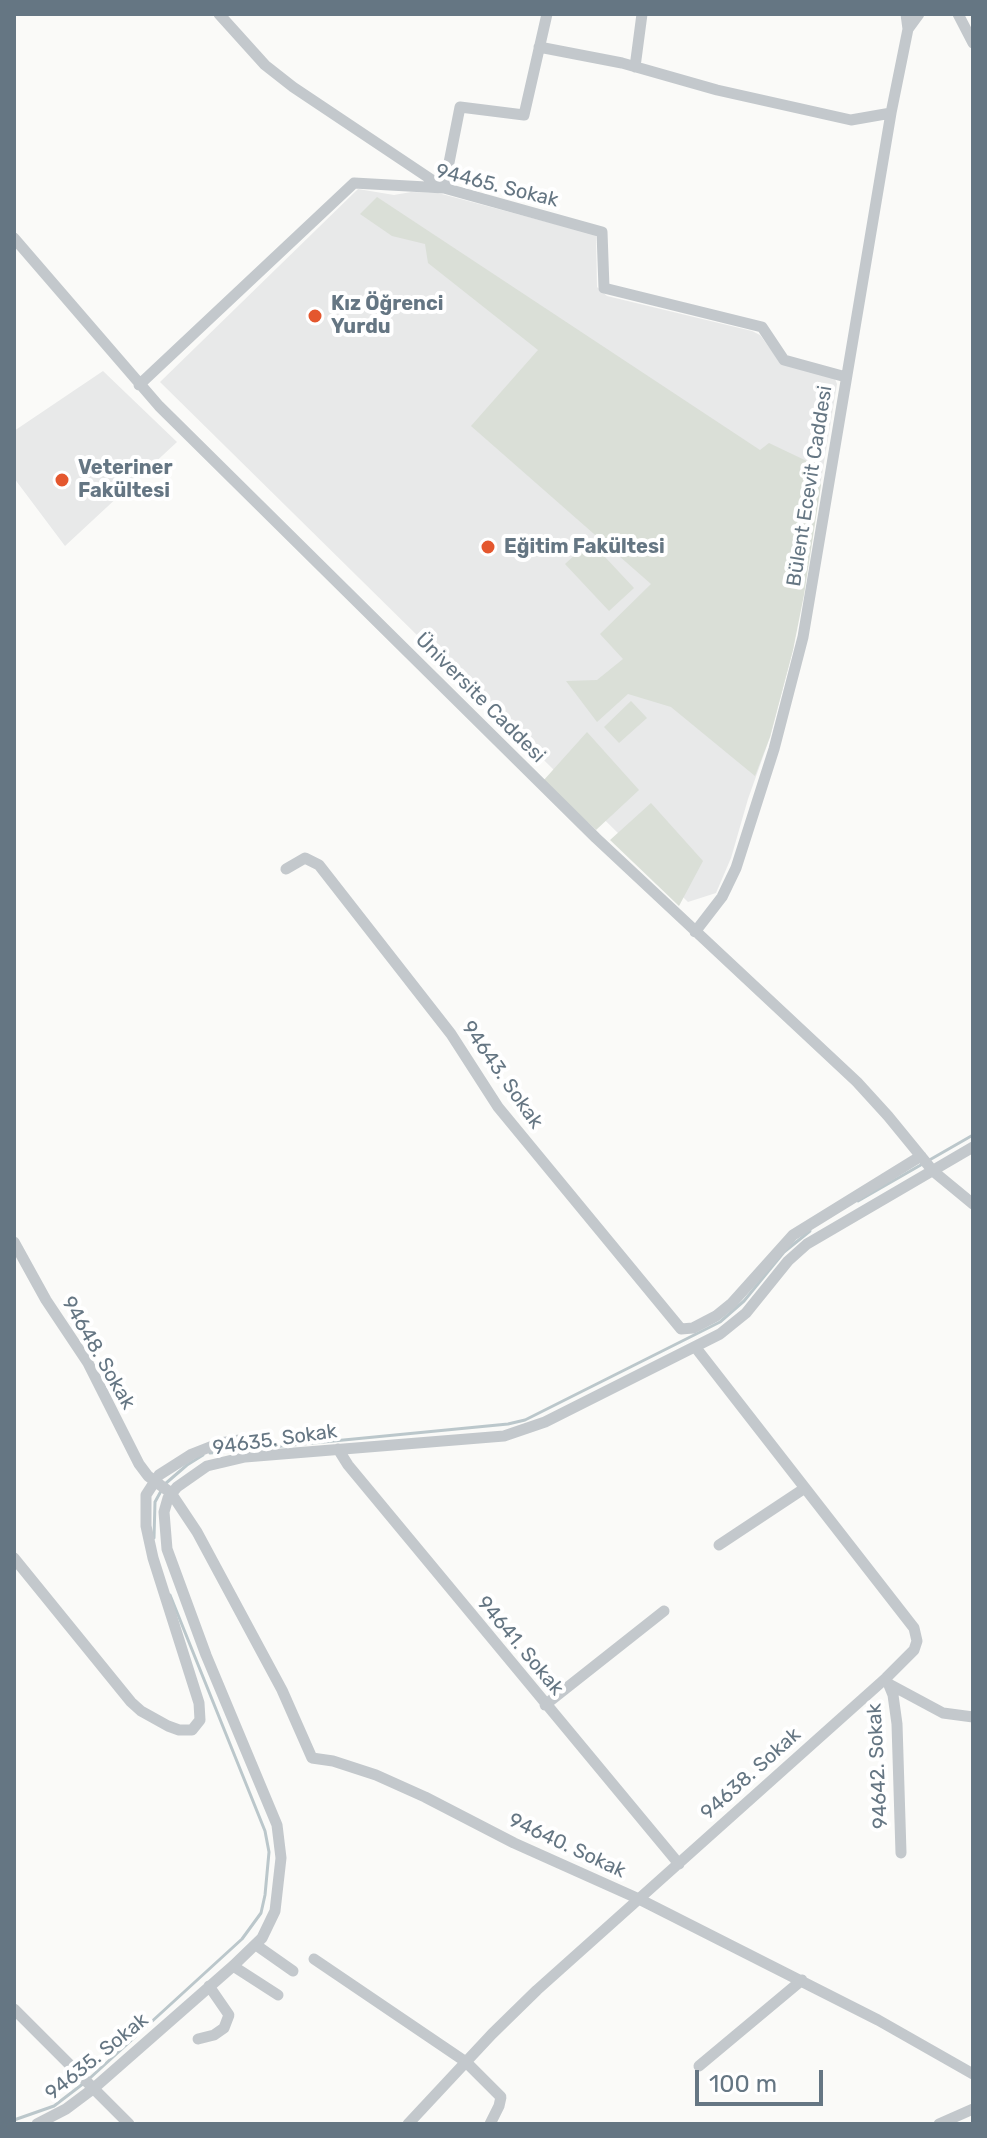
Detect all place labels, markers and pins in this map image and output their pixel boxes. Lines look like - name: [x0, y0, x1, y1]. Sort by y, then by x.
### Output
- place label: Kız Öğrenci Yurdu: [331, 292, 443, 339]
- marker: Kız Öğrenci Yurdu: [306, 307, 324, 325]
- place label: Veteriner Fakültesi: [78, 456, 172, 503]
- marker: Veteriner Fakültesi: [53, 471, 71, 489]
- place label: Eğitim Fakültesi: [504, 535, 665, 559]
- marker: Eğitim Fakültesi: [479, 538, 497, 556]

